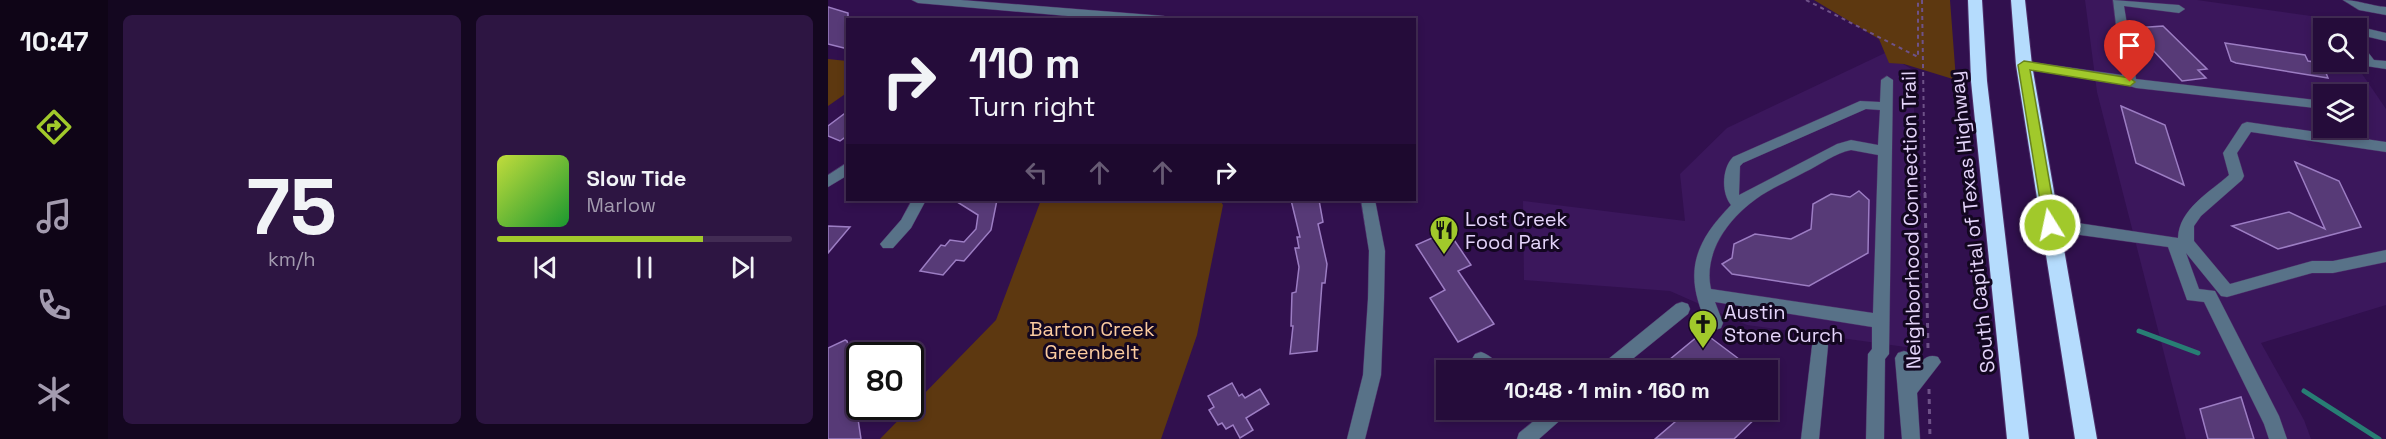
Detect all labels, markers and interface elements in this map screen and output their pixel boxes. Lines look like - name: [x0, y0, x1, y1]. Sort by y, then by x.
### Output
- map controls: [2313, 18, 2367, 138]
- button: search: [2313, 18, 2367, 72]
- pin: [2104, 20, 2155, 82]
- text: 10:47: [20, 24, 88, 59]
- icon: arrive: [2113, 29, 2146, 62]
- text: 110 m: [969, 37, 1081, 90]
- icon: right: [870, 42, 948, 120]
- street label: South Capital of Texas Highway: [1943, 70, 2001, 374]
- street label: Neighborhood Connection Trail: [1895, 71, 1927, 369]
- button: layers: [2313, 84, 2367, 138]
- text: Turn right: [969, 89, 1096, 124]
- icon: directions: [33, 106, 75, 148]
- icon: left: [1020, 156, 1053, 189]
- icon: ahead: [1083, 156, 1116, 189]
- icon: ahead: [1146, 156, 1179, 189]
- icon: right: [1209, 156, 1242, 189]
- text: 75: [247, 157, 337, 257]
- text: Slow Tide: [587, 164, 687, 192]
- text: Marlow: [587, 192, 656, 218]
- position arrow: [2018, 193, 2082, 257]
- icon: music: [33, 195, 75, 237]
- place label: Lost Creek Food Park: [1465, 206, 1568, 255]
- restaurant icon: Lost Creek Food Park: [1428, 214, 1460, 256]
- text: km/h: [268, 246, 316, 272]
- icon: previous: [529, 251, 562, 284]
- icon: pause: [628, 251, 661, 284]
- icon: next: [726, 251, 759, 284]
- icon: phone: [33, 284, 75, 326]
- place label: Austin Stone Curch: [1724, 299, 1843, 348]
- church icon: Austin Stone Curch: [1687, 308, 1719, 350]
- park label: Barton Creek Greenbelt: [1029, 316, 1155, 365]
- speed limit sign: 80: [846, 342, 924, 420]
- icon: climate: [33, 373, 75, 415]
- text: 10:48 · 1 min · 160 m: [1504, 376, 1710, 404]

